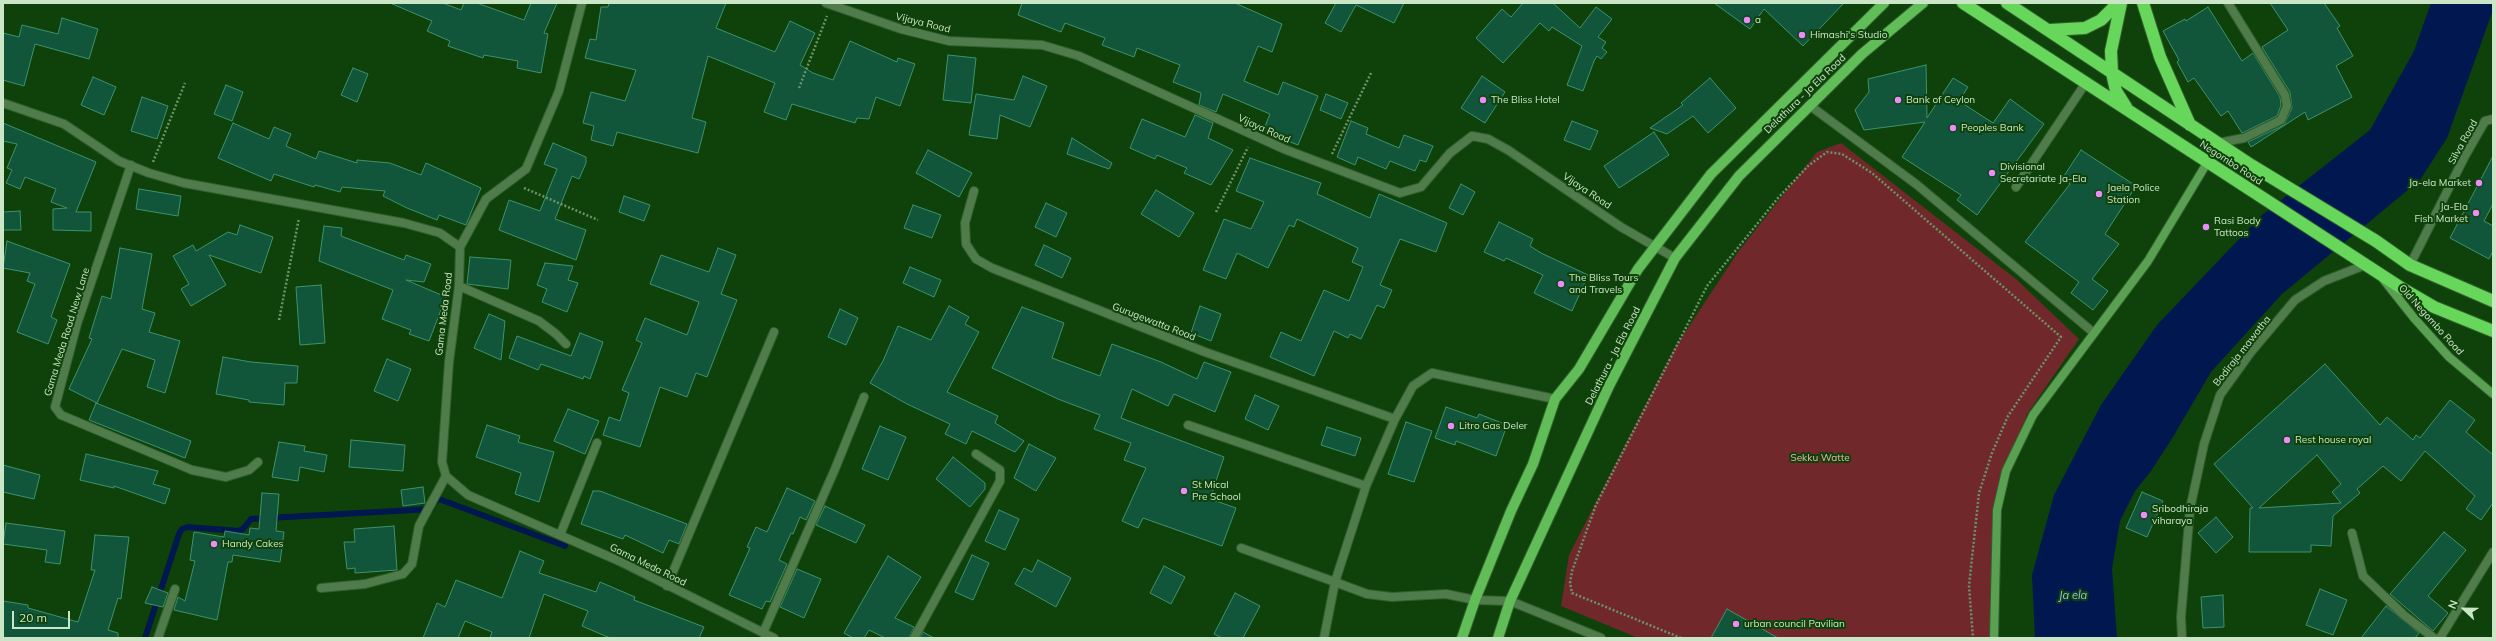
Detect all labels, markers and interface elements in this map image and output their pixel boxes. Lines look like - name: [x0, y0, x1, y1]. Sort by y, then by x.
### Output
- street label: Vijaya Road: [894, 10, 952, 36]
- place label: a: [1755, 14, 1761, 26]
- marker: a: [1742, 15, 1752, 25]
- place label: Himashi's Studio: [1810, 29, 1887, 41]
- marker: Himashi's Studio: [1797, 30, 1807, 40]
- street label: Delathura - Ja Ela Road: [1762, 52, 1848, 136]
- place label: The Bliss Hotel: [1491, 94, 1560, 106]
- place label: Bank of Ceylon: [1906, 94, 1975, 106]
- marker: The Bliss Hotel: [1478, 95, 1488, 105]
- marker: Bank of Ceylon: [1893, 95, 1903, 105]
- street label: Vijaya Road: [1236, 112, 1292, 146]
- street label: Silva Road: [2446, 118, 2480, 166]
- place label: Peoples Bank: [1961, 122, 2024, 134]
- marker: Peoples Bank: [1948, 123, 1958, 133]
- street label: Negombo Road: [2197, 138, 2265, 188]
- place label: Divisional Secretariate Ja-Ela: [2000, 161, 2086, 184]
- marker: Divisional Secretariate Ja-Ela: [1987, 168, 1997, 178]
- street label: Vijaya Road: [1560, 170, 1614, 212]
- place label: Ja-ela Market: [2409, 177, 2471, 189]
- marker: Ja-ela Market: [2474, 178, 2484, 188]
- place label: Jaela Police Station: [2107, 182, 2160, 206]
- marker: Jaela Police Station: [2094, 189, 2104, 199]
- place label: Ja-Ela Fish Market: [2414, 201, 2468, 224]
- marker: Ja-Ela Fish Market: [2471, 208, 2481, 218]
- place label: Rasi Body Tattoos: [2214, 215, 2261, 238]
- marker: Rasi Body Tattoos: [2201, 222, 2211, 232]
- street label: Gama Meda Road New Lane: [42, 266, 92, 398]
- street label: Gama Meda Road: [433, 272, 455, 356]
- place label: The Bliss Tours and Travels: [1569, 272, 1638, 296]
- marker: The Bliss Tours and Travels: [1556, 279, 1566, 289]
- street label: Old Negombo Road: [2396, 282, 2466, 358]
- street label: Gurugewatta Road: [1111, 301, 1197, 343]
- street label: Delathura - Ja Ela Road: [1583, 305, 1643, 407]
- street label: Bodiraja mawatha: [2211, 313, 2273, 389]
- place label: Litro Gas Deler: [1459, 420, 1527, 432]
- marker: Litro Gas Deler: [1446, 421, 1456, 431]
- place label: Rest house royal: [2295, 434, 2371, 446]
- marker: Rest house royal: [2282, 435, 2292, 445]
- park label: Sekku Watte: [1790, 452, 1850, 464]
- place label: St Mical Pre School: [1192, 479, 1241, 502]
- marker: St Mical Pre School: [1179, 486, 1189, 496]
- place label: Sribodhiraja viharaya: [2152, 503, 2208, 526]
- marker: Sribodhiraja viharaya: [2139, 510, 2149, 520]
- place label: Handy Cakes: [222, 538, 284, 550]
- marker: Handy Cakes: [209, 539, 219, 549]
- street label: Gama Meda Road: [608, 541, 688, 589]
- water label: Ja ela: [2059, 589, 2087, 603]
- north arrow: [2444, 589, 2484, 629]
- text: N: [2445, 598, 2461, 611]
- scale bar: [14, 603, 72, 629]
- text: 20 m: [19, 610, 47, 625]
- place label: urban council Pavilian: [1744, 618, 1845, 630]
- marker: urban council Pavilian: [1731, 619, 1741, 629]

